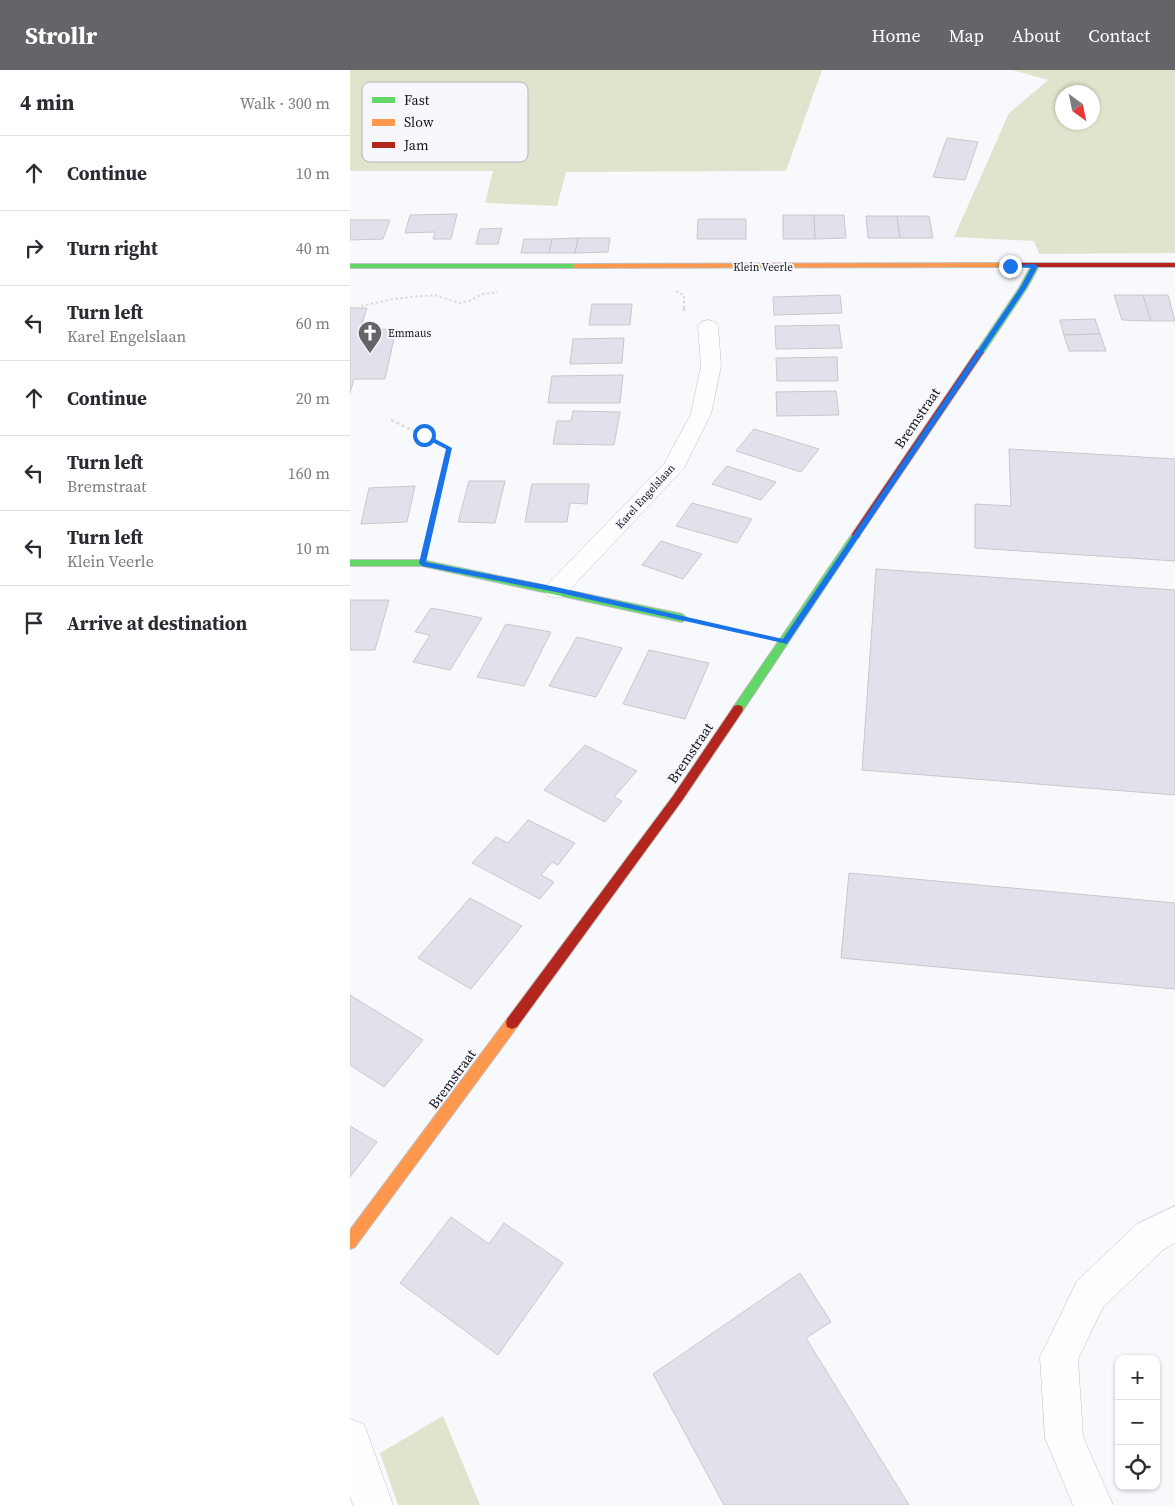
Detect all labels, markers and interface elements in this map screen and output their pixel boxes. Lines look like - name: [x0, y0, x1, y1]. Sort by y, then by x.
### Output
- text: Strollr: [25, 19, 97, 52]
- text: Home: [872, 23, 921, 48]
- text: Map: [949, 23, 984, 48]
- text: About: [1012, 23, 1060, 48]
- text: Contact: [1088, 23, 1150, 48]
- legend: [362, 82, 528, 162]
- north arrow: [1055, 85, 1100, 130]
- text: 4 min: [20, 88, 75, 117]
- text: Fast: [404, 90, 430, 110]
- text: Walk · 300 m: [240, 92, 330, 114]
- text: Slow: [404, 112, 434, 132]
- text: Jam: [403, 135, 429, 155]
- icon: ahead: [20, 159, 48, 187]
- text: Continue: [67, 160, 147, 186]
- text: 10 m: [296, 162, 330, 184]
- icon: right: [20, 234, 48, 262]
- text: Turn right: [67, 235, 158, 261]
- text: 40 m: [296, 237, 330, 259]
- route end: [999, 255, 1022, 278]
- street label: Klein Veerle: [733, 260, 793, 275]
- text: Turn left: [67, 299, 143, 325]
- icon: left: [20, 309, 48, 337]
- text: 60 m: [296, 312, 330, 334]
- church icon: Emmaus: [357, 320, 383, 354]
- text: Karel Engelslaan: [67, 325, 186, 347]
- place label: Emmaus: [388, 326, 431, 341]
- street label: Bremstraat: [889, 383, 945, 452]
- icon: ahead: [20, 384, 48, 412]
- text: Continue: [67, 385, 147, 411]
- text: 20 m: [296, 387, 330, 409]
- route start: [413, 424, 436, 447]
- text: Turn left: [67, 449, 143, 475]
- icon: left: [20, 459, 48, 487]
- street label: Karel Engelslaan: [612, 461, 679, 532]
- text: 160 m: [288, 462, 330, 484]
- text: Bremstraat: [67, 475, 146, 497]
- text: Turn left: [67, 524, 143, 550]
- icon: left: [20, 534, 48, 562]
- text: 10 m: [296, 537, 330, 559]
- text: Klein Veerle: [67, 550, 154, 572]
- icon: arrive: [20, 609, 48, 637]
- text: Arrive at destination: [67, 610, 247, 636]
- street label: Bremstraat: [662, 718, 718, 787]
- street label: Bremstraat: [423, 1045, 481, 1113]
- map controls: [1115, 1355, 1160, 1490]
- button: +: [1115, 1355, 1160, 1400]
- button: −: [1115, 1400, 1160, 1445]
- button: locate: [1115, 1445, 1160, 1490]

